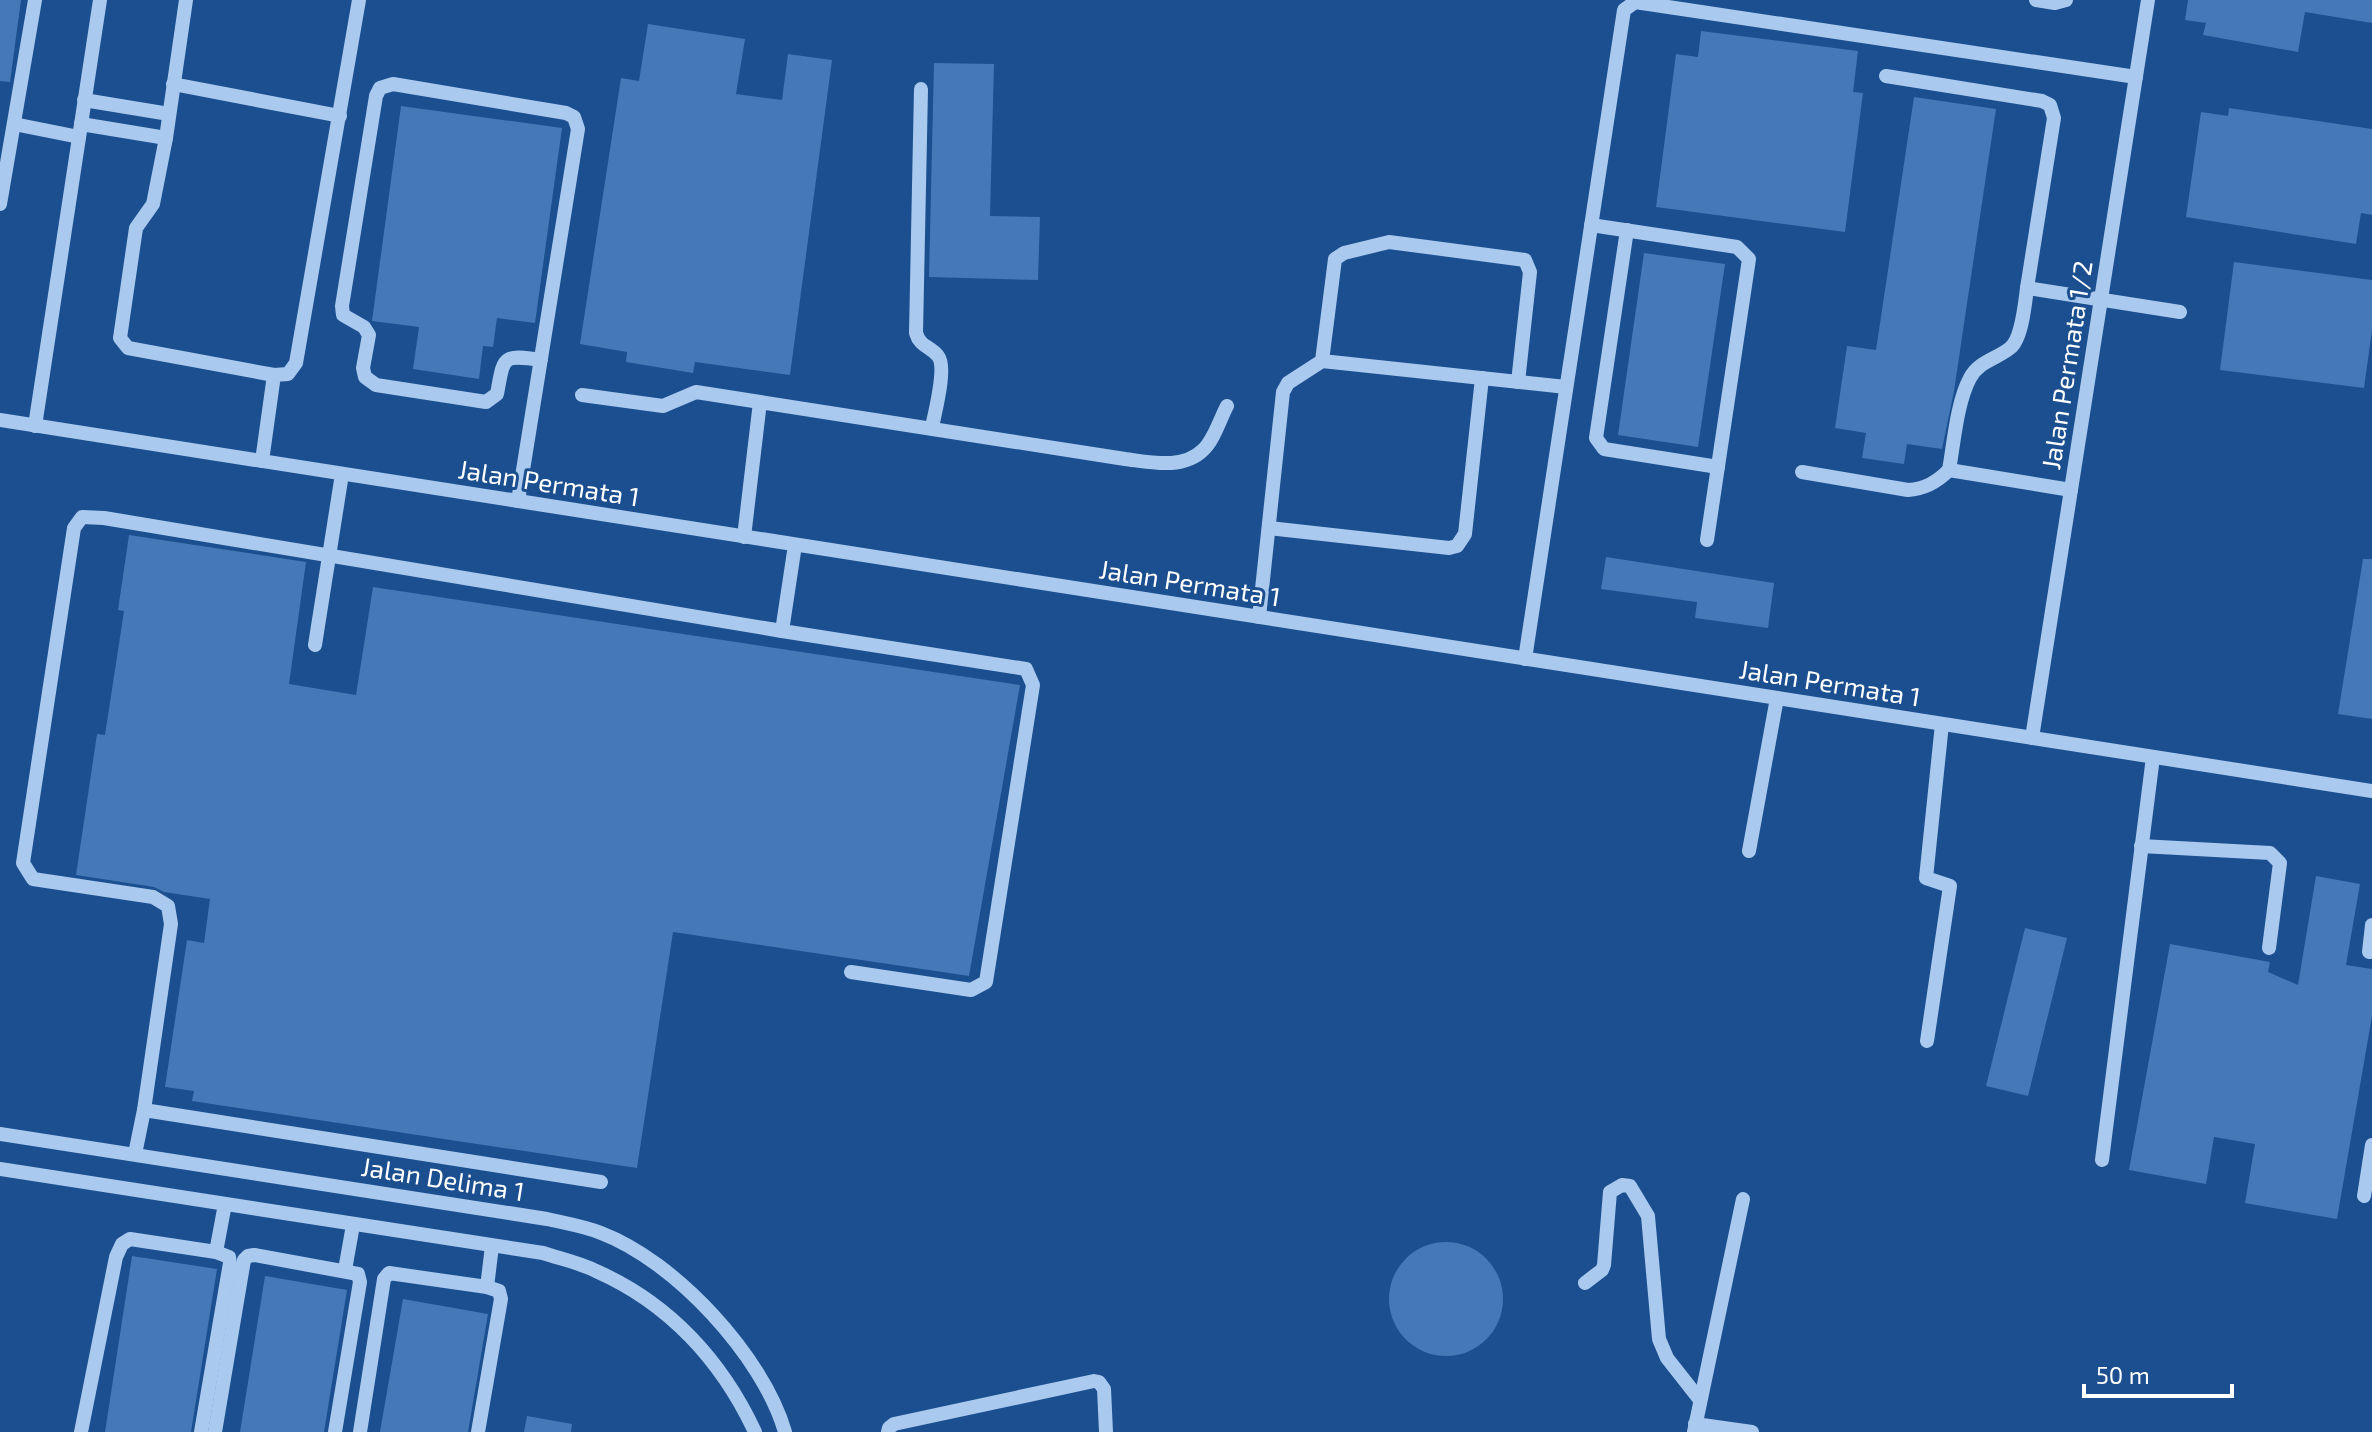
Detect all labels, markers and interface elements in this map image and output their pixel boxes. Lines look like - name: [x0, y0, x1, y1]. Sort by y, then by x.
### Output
- street label: Jalan Permata 1/2: [2034, 258, 2098, 472]
- street label: Jalan Permata 1: [456, 452, 642, 512]
- street label: Jalan Permata 1: [1097, 552, 1283, 612]
- street label: Jalan Permata 1: [1737, 652, 1923, 712]
- street label: Jalan Delima 1: [359, 1150, 527, 1206]
- scale bar: [2084, 1348, 2232, 1398]
- text: 50 m: [2096, 1360, 2150, 1389]

